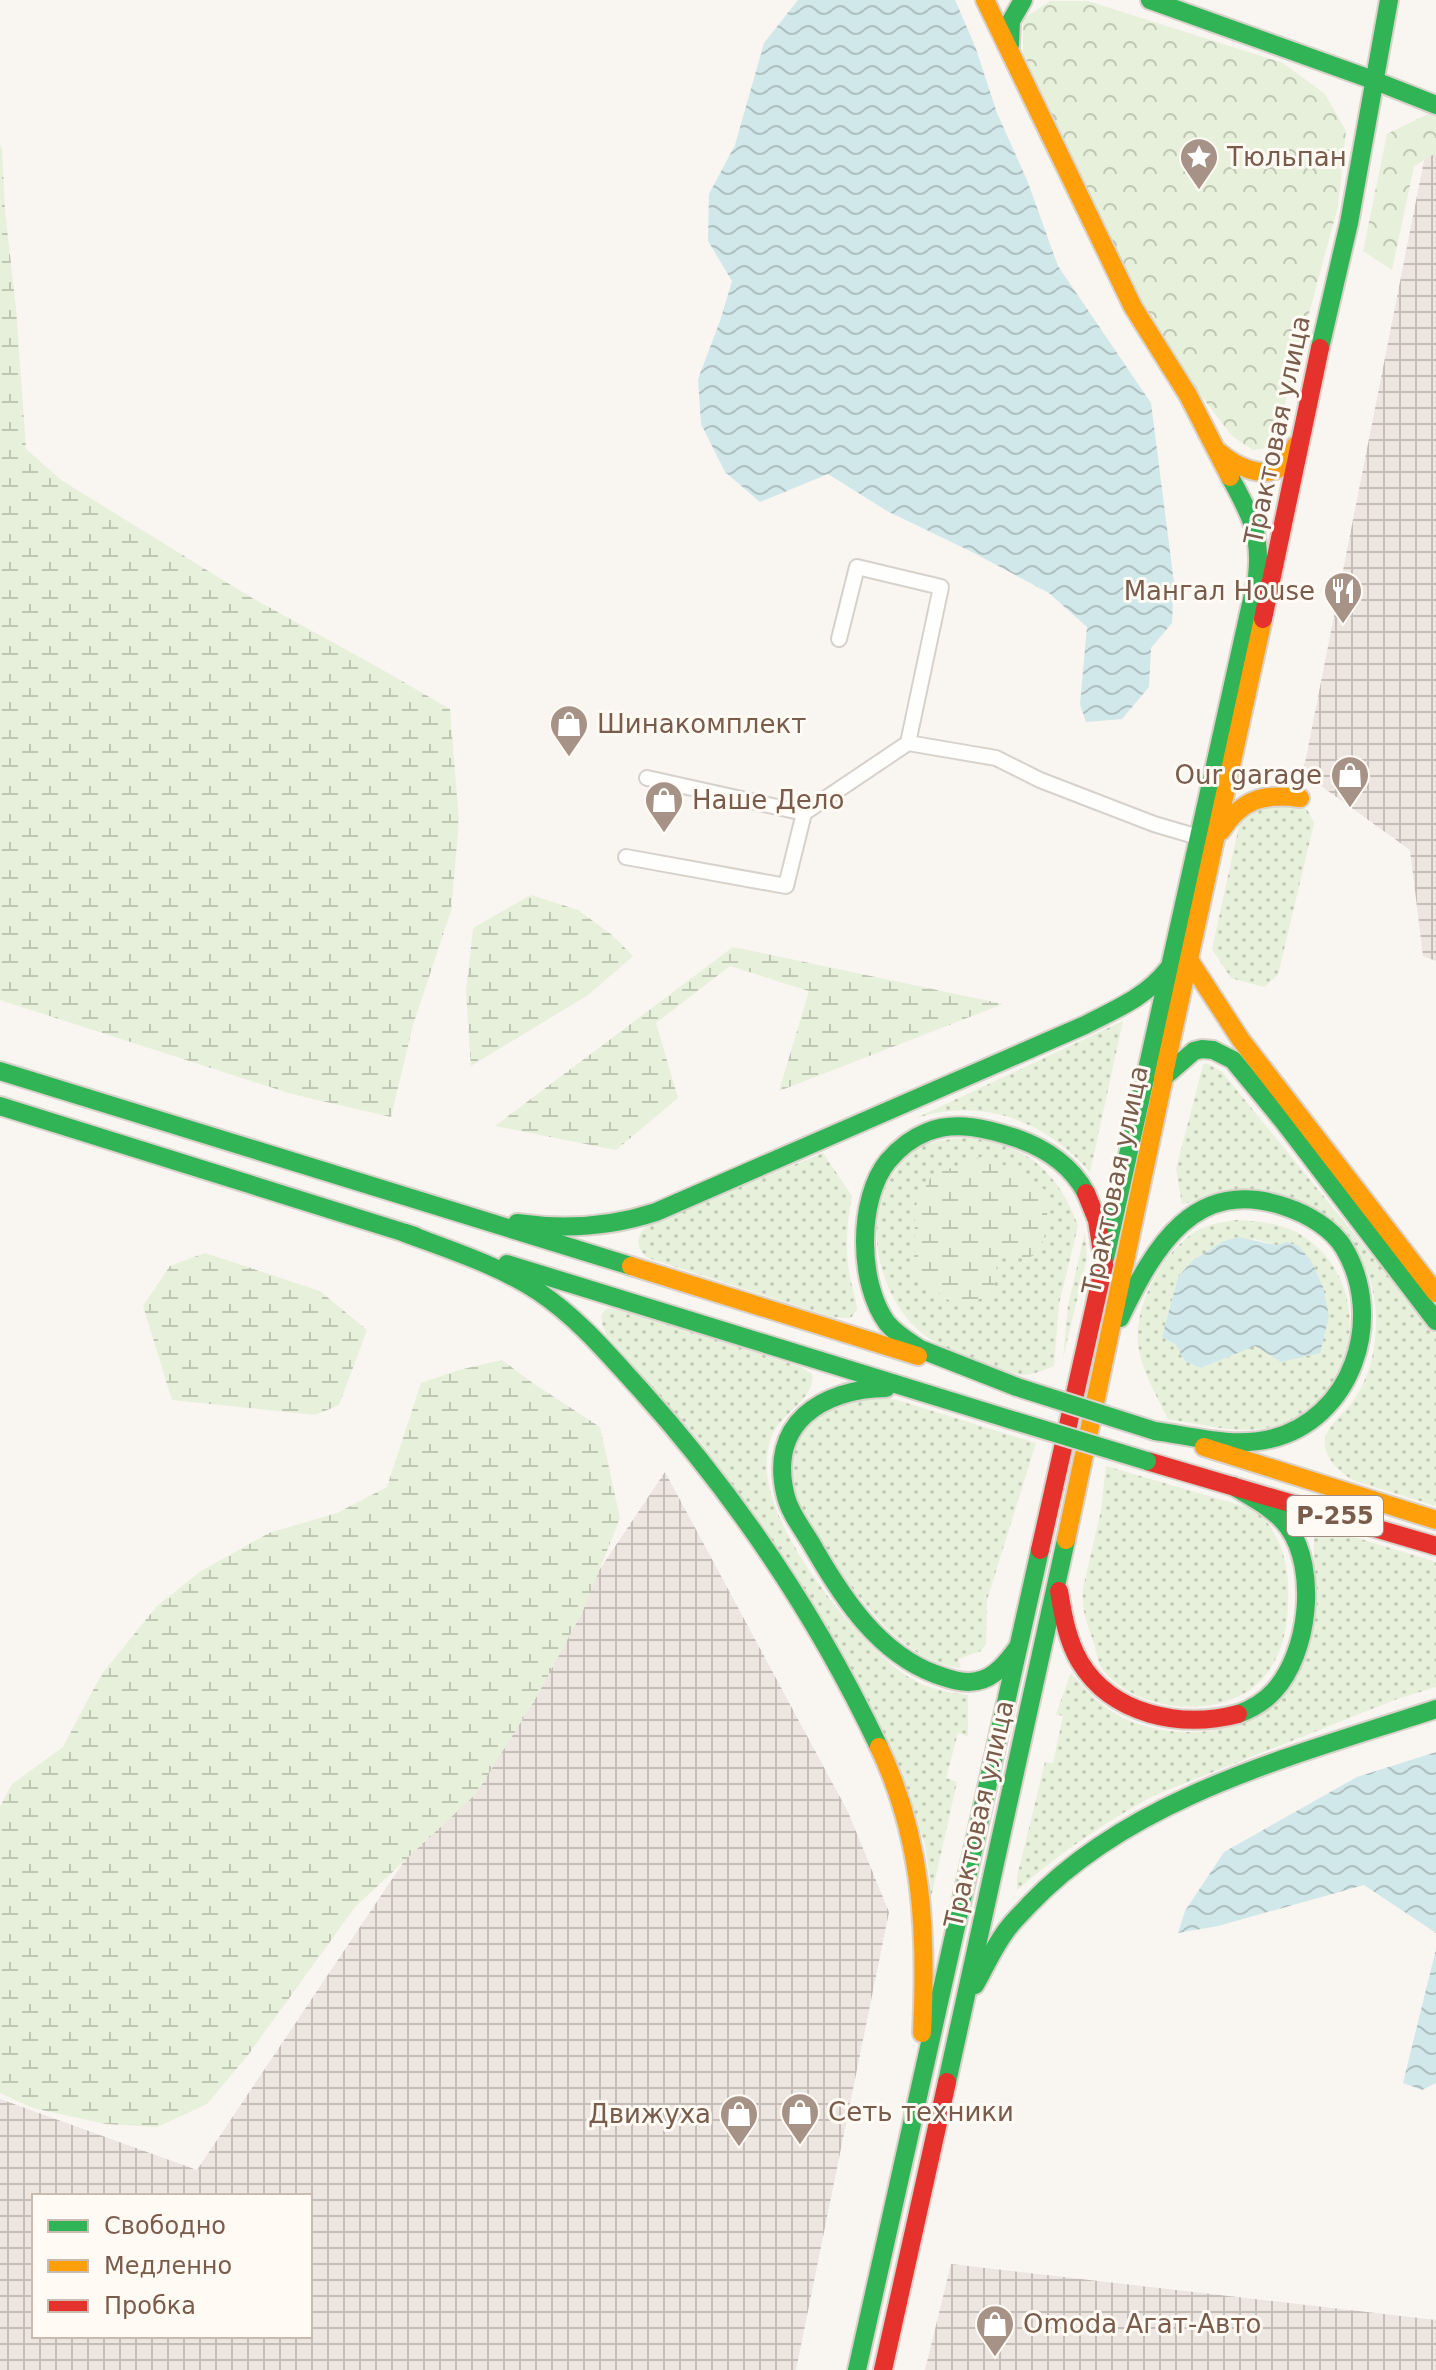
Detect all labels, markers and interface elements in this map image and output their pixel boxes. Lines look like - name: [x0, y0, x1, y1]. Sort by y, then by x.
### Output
- place icon: Тюльпан: [1178, 136, 1220, 191]
- place label: Тюльпан: [1226, 142, 1347, 172]
- street label: Трактовая улица: [1238, 313, 1316, 548]
- restaurant icon: Мангал House: [1322, 570, 1364, 625]
- place label: Мангал House: [1124, 576, 1315, 606]
- shop icon: Шинакомплект: [548, 703, 590, 758]
- place label: Шинакомплект: [597, 709, 806, 739]
- shop icon: Our garage: [1329, 754, 1371, 809]
- place label: Our garage: [1175, 760, 1322, 790]
- shop icon: Наше Дело: [643, 779, 685, 834]
- place label: Наше Дело: [692, 785, 844, 815]
- street label: Трактовая улица: [1076, 1063, 1154, 1298]
- road number: Р-255: [1287, 1496, 1383, 1536]
- street label: Трактовая улица: [938, 1697, 1020, 1932]
- shop icon: Сеть техники: [779, 2091, 821, 2146]
- shop icon: Движуха: [718, 2093, 760, 2148]
- place label: Сеть техники: [828, 2097, 1014, 2127]
- place label: Движуха: [588, 2099, 711, 2129]
- legend: [32, 2194, 312, 2338]
- text: Свободно: [104, 2212, 226, 2240]
- text: Медленно: [104, 2252, 232, 2280]
- text: Пробка: [104, 2292, 196, 2320]
- shop icon: Omoda Агат-Авто: [974, 2303, 1016, 2358]
- place label: Omoda Агат-Авто: [1023, 2309, 1261, 2339]

